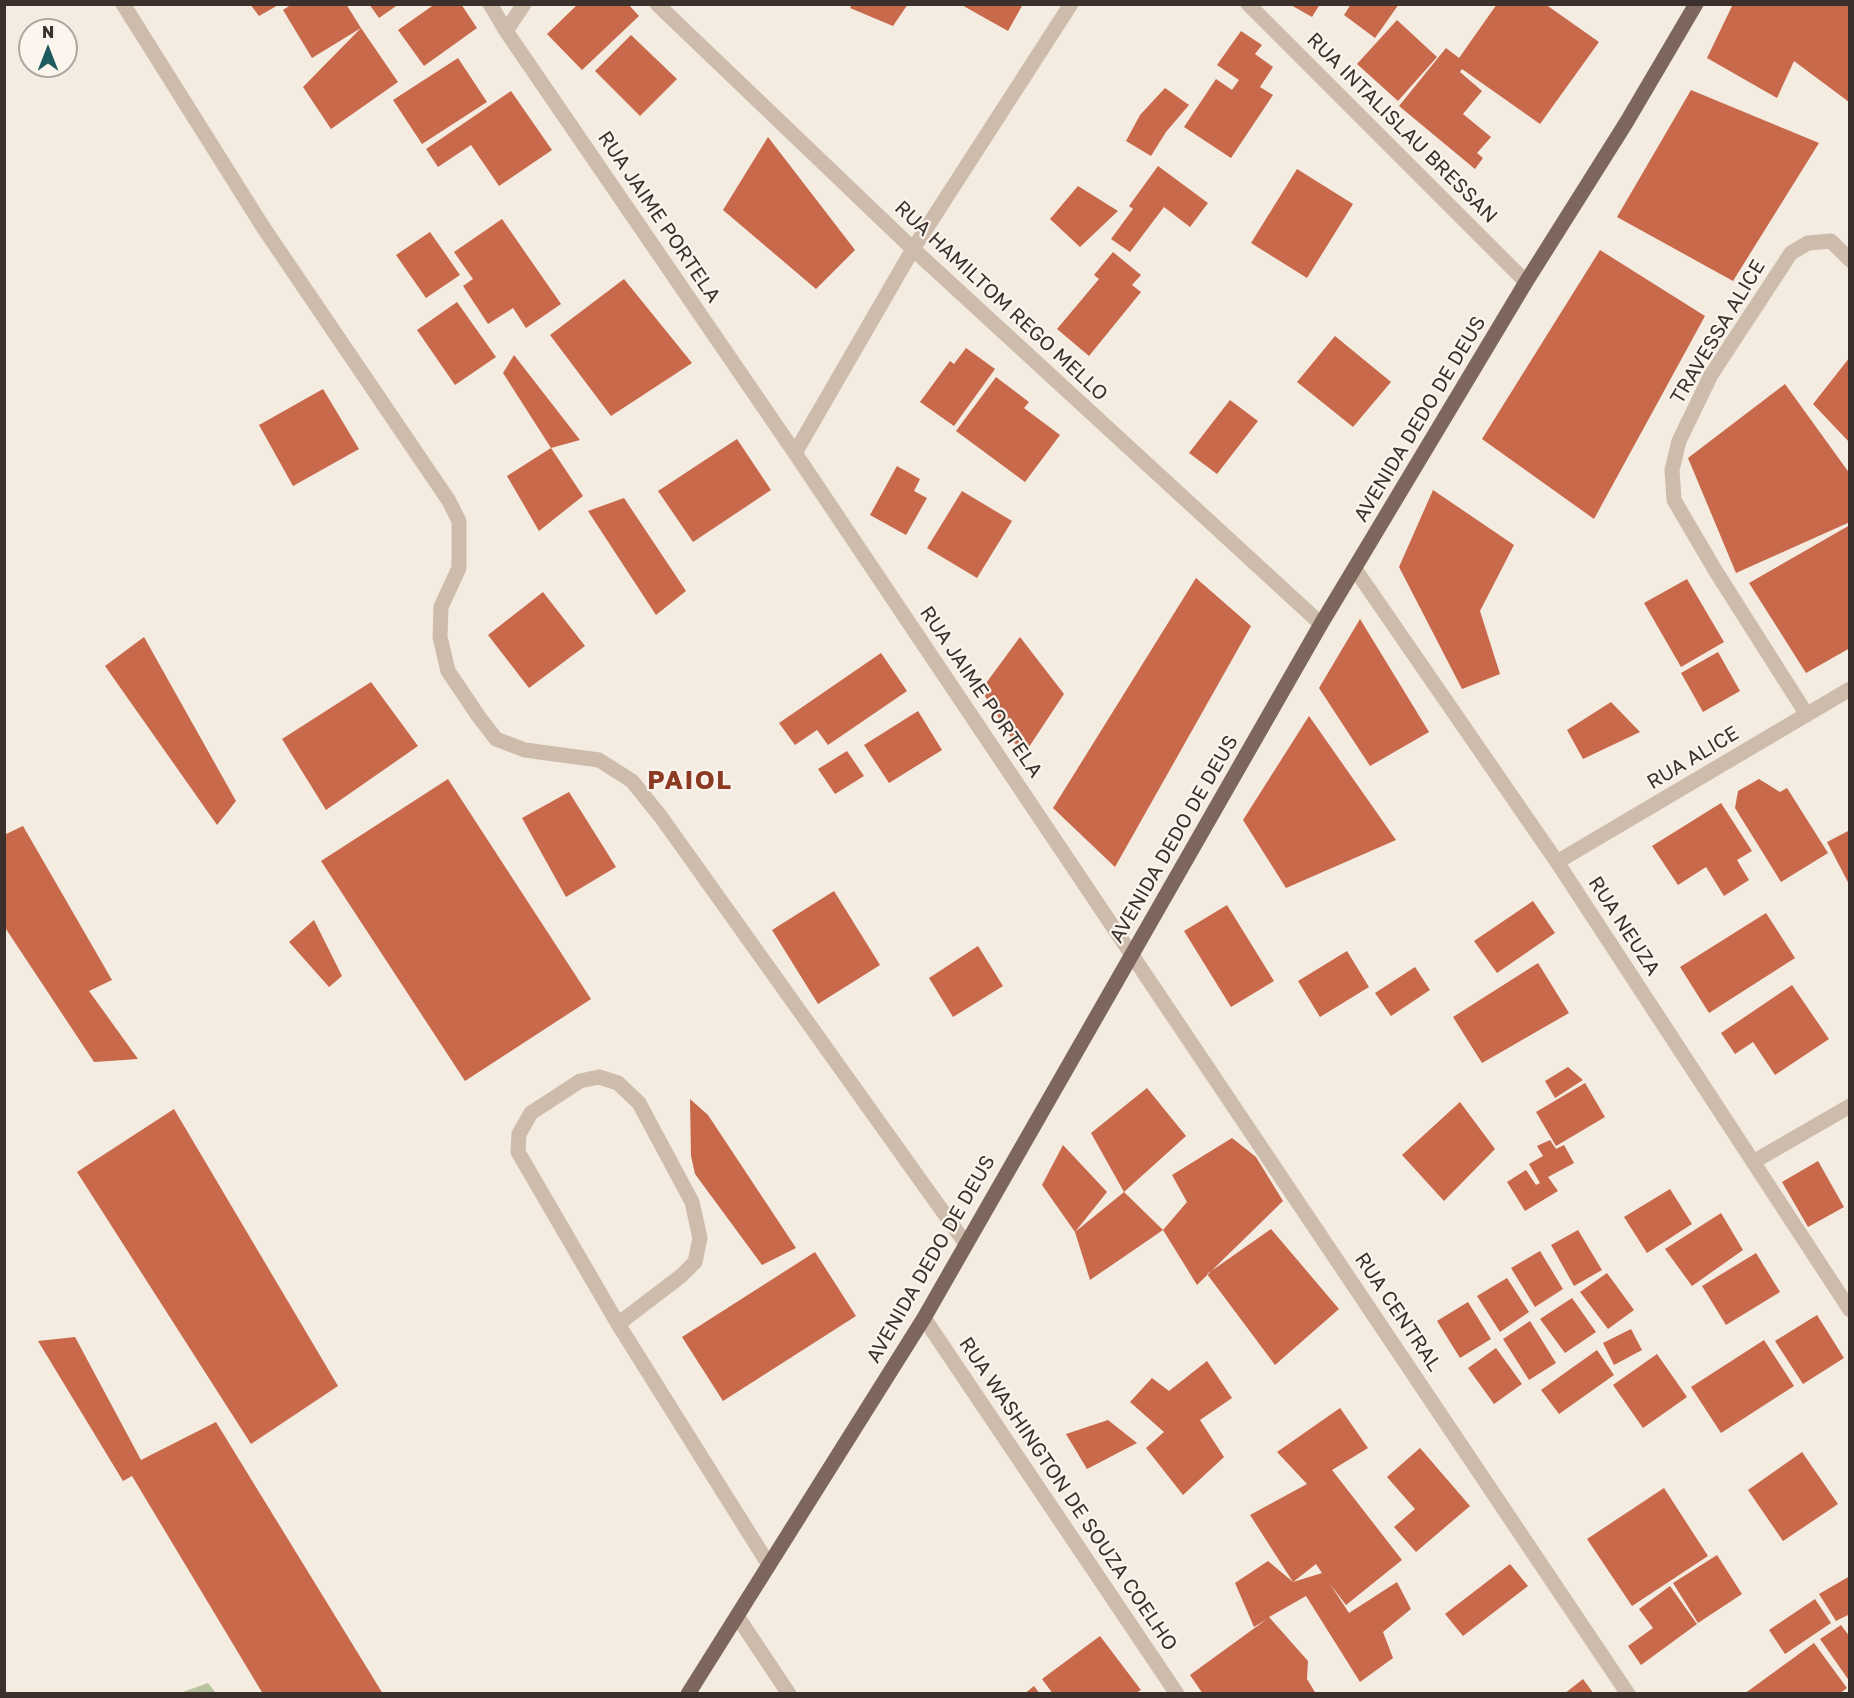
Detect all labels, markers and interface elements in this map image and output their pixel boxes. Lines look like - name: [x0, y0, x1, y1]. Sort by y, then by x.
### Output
- north arrow: [18, 18, 78, 78]
- text: N: [42, 22, 54, 42]
- street label: RUA INTALISLAU BRESSAN: [1302, 28, 1502, 228]
- street label: RUA JAIME PORTELA: [593, 127, 725, 307]
- street label: RUA HAMILTOM REGO MELLO: [890, 196, 1112, 406]
- street label: TRAVESSA ALICE: [1666, 256, 1770, 408]
- street label: AVENIDA DEDO DE DEUS: [1349, 312, 1491, 526]
- street label: RUA JAIME PORTELA: [915, 602, 1047, 782]
- street label: RUA ALICE: [1643, 721, 1743, 795]
- street label: AVENIDA DEDO DE DEUS: [1105, 731, 1243, 947]
- district label: PAIOL: [647, 765, 733, 797]
- street label: RUA NEUZA: [1583, 872, 1665, 980]
- street label: AVENIDA DEDO DE DEUS: [862, 1151, 1000, 1367]
- street label: RUA CENTRAL: [1350, 1248, 1446, 1376]
- street label: RUA WASHINGTON DE SOUZA COELHO: [954, 1333, 1182, 1655]

